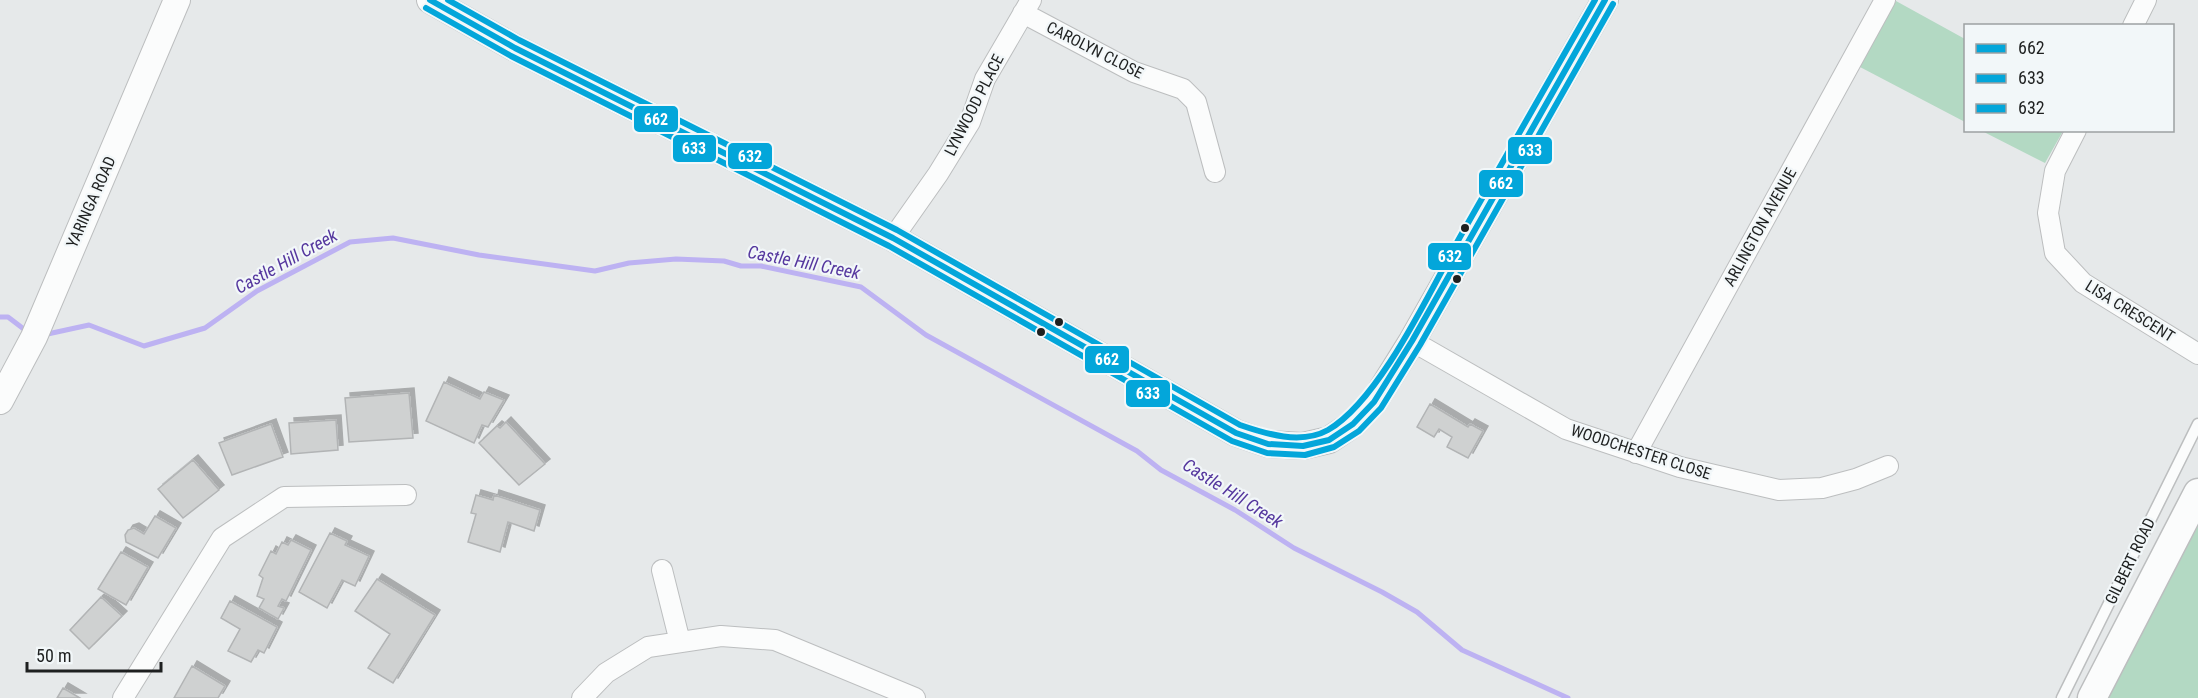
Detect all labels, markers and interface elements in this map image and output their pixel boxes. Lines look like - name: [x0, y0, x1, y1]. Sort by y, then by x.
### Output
- street label: CAROLYN CLOSE: [1043, 17, 1147, 83]
- legend: [1964, 24, 2174, 132]
- text: 662: [2018, 37, 2045, 58]
- street label: LYNWOOD PLACE: [940, 51, 1008, 159]
- text: 633: [2018, 67, 2045, 88]
- text: 632: [2018, 97, 2045, 118]
- line badge: 662: [633, 105, 679, 133]
- text: 662: [644, 110, 668, 129]
- line badge: 633: [672, 134, 717, 163]
- line badge: 633: [1507, 136, 1553, 165]
- text: 633: [682, 139, 706, 158]
- text: 633: [1518, 141, 1542, 160]
- line badge: 632: [727, 142, 773, 170]
- text: 632: [738, 147, 762, 166]
- street label: YARINGA ROAD: [62, 153, 120, 251]
- street label: ARLINGTON AVENUE: [1720, 164, 1800, 289]
- line badge: 662: [1478, 169, 1524, 198]
- text: 662: [1489, 174, 1513, 193]
- unlabelled marker: [1459, 222, 1471, 234]
- water label: Castle Hill Creek: [231, 224, 342, 298]
- water label: Castle Hill Creek: [746, 241, 863, 283]
- line badge: 632: [1427, 242, 1472, 271]
- text: 632: [1438, 247, 1462, 266]
- unlabelled marker: [1451, 273, 1463, 285]
- street label: LISA CRESCENT: [2082, 276, 2178, 346]
- unlabelled marker: [1053, 316, 1065, 328]
- unlabelled marker: [1035, 326, 1047, 338]
- line badge: 662: [1084, 345, 1130, 374]
- text: 662: [1095, 350, 1119, 369]
- line badge: 633: [1125, 379, 1171, 408]
- text: 633: [1136, 384, 1160, 403]
- street label: WOODCHESTER CLOSE: [1569, 420, 1714, 484]
- water label: Castle Hill Creek: [1179, 454, 1288, 533]
- street label: GILBERT ROAD: [2101, 515, 2159, 607]
- scale bar: [27, 635, 160, 673]
- text: 50 m: [36, 645, 71, 666]

